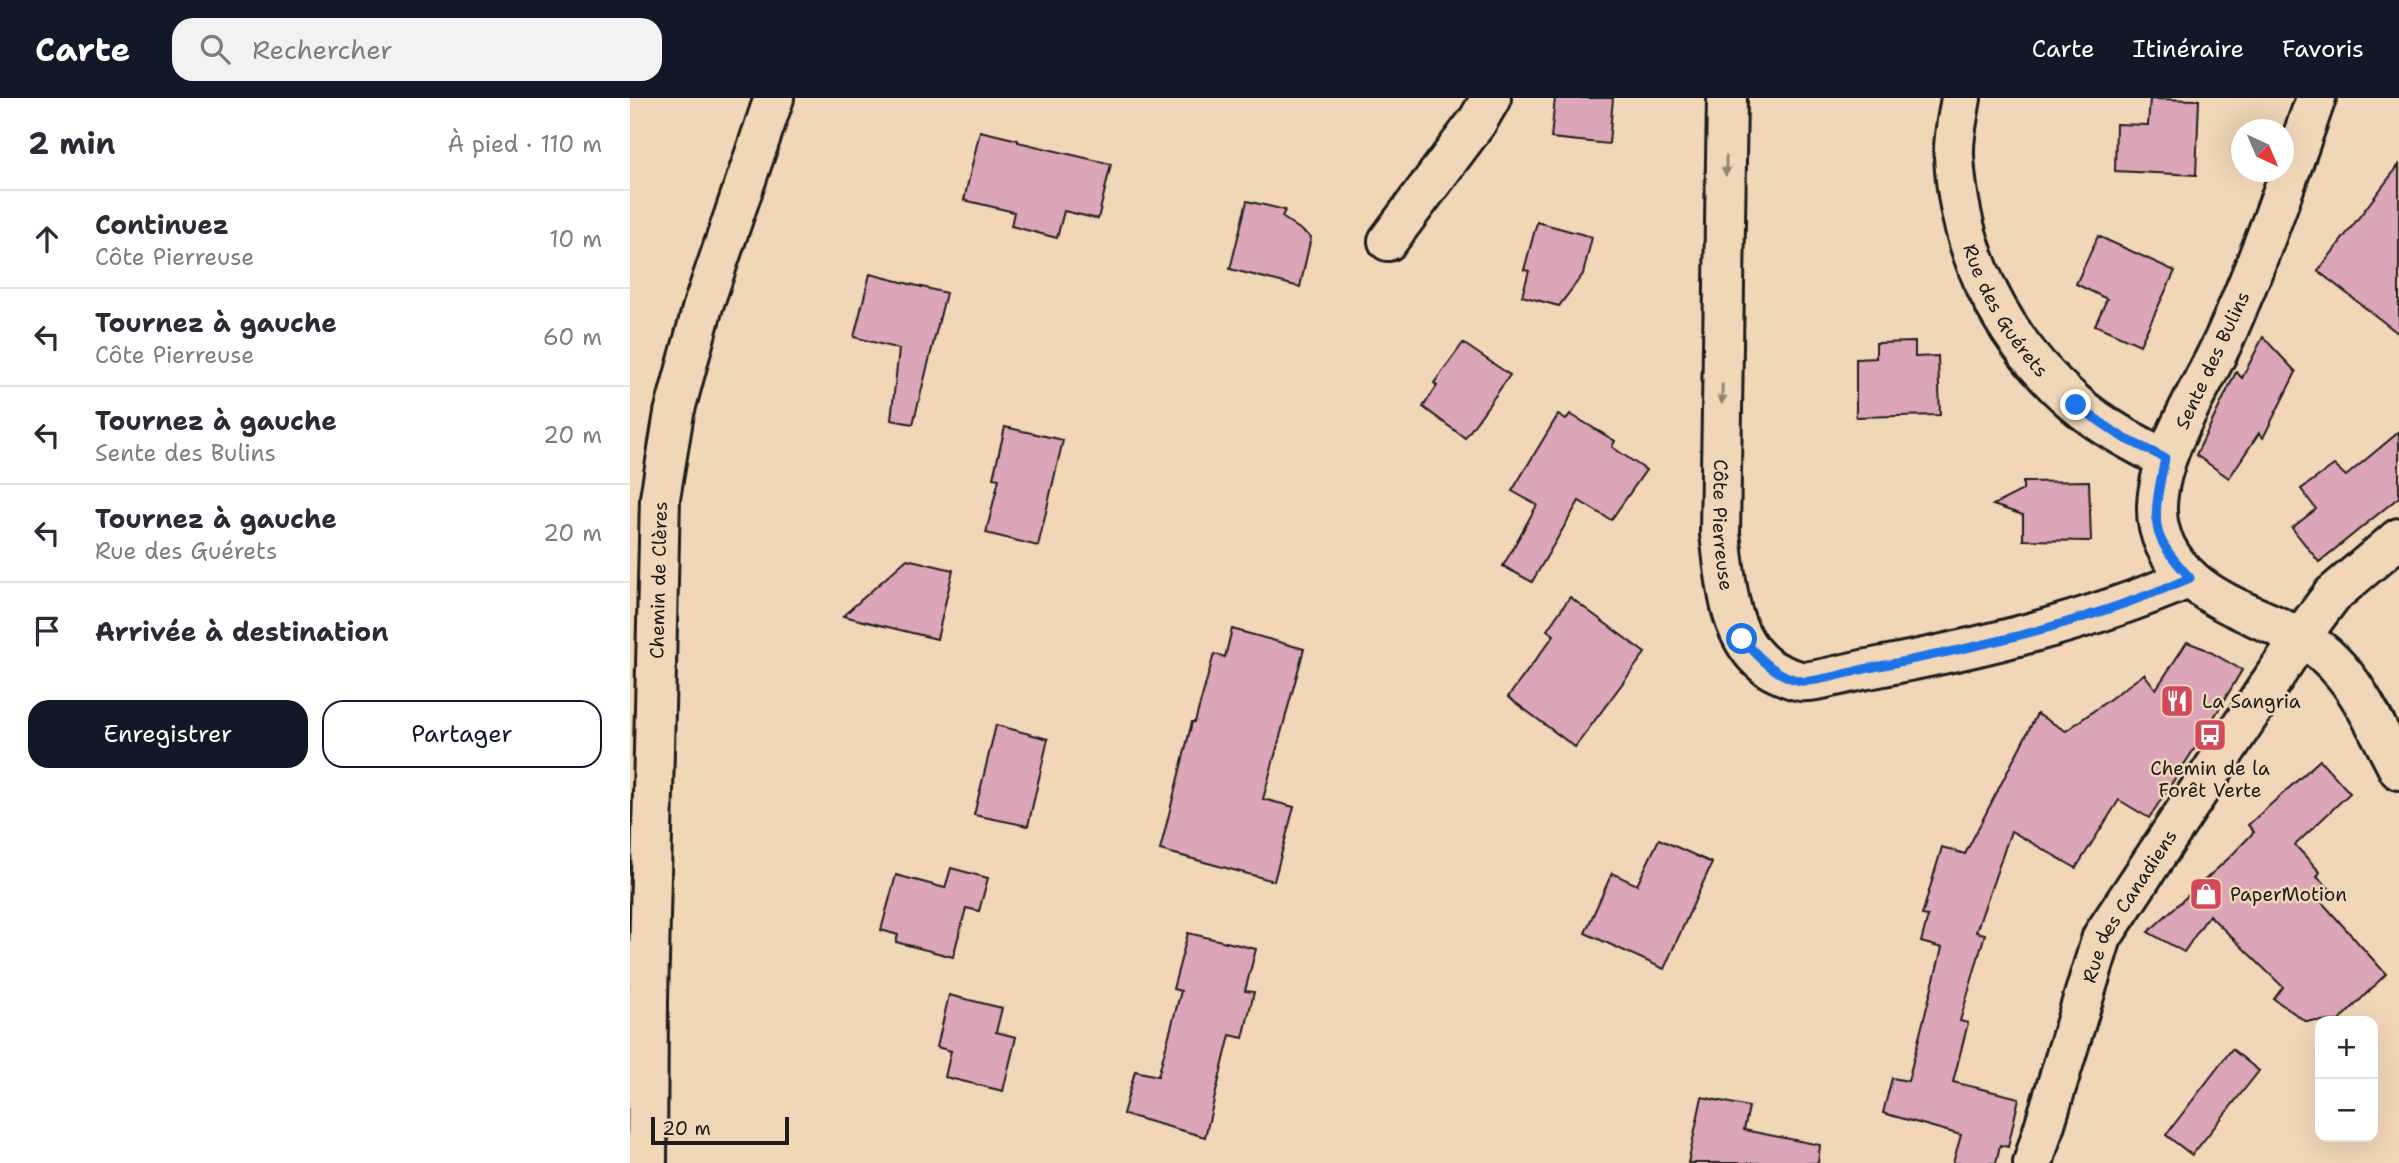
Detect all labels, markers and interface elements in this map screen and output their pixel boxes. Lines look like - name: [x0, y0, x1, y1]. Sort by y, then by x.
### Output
- search box: [172, 18, 662, 81]
- text: Carte: [35, 27, 130, 72]
- icon: search: [196, 30, 234, 68]
- text: Rechercher: [252, 32, 393, 67]
- text: Carte: [2032, 33, 2095, 65]
- text: Itinéraire: [2133, 33, 2244, 65]
- text: Favoris: [2282, 33, 2364, 65]
- north arrow: [2231, 119, 2294, 182]
- text: 2 min: [28, 123, 115, 164]
- text: À pied · 110 m: [447, 129, 602, 159]
- one-way arrow: [1720, 155, 1732, 177]
- text: Continuez: [95, 207, 229, 242]
- icon: ahead: [28, 220, 66, 258]
- text: 10 m: [549, 224, 602, 254]
- street label: Rue des Guérets: [1957, 241, 2054, 382]
- text: Côte Pierreuse: [95, 242, 254, 272]
- street label: Sente des Bulins: [2170, 287, 2255, 433]
- text: Tournez à gauche: [95, 305, 337, 340]
- icon: left: [28, 318, 66, 356]
- text: 60 m: [543, 322, 602, 352]
- text: Côte Pierreuse: [95, 340, 254, 370]
- one-way arrow: [1716, 383, 1728, 405]
- route end: [2060, 389, 2091, 420]
- text: Tournez à gauche: [95, 403, 337, 438]
- icon: left: [28, 416, 66, 454]
- text: 20 m: [543, 420, 602, 450]
- text: Sente des Bulins: [95, 438, 276, 468]
- street label: Côte Pierreuse: [1707, 459, 1739, 592]
- text: Tournez à gauche: [95, 501, 337, 536]
- street label: Chemin de Clères: [644, 501, 673, 659]
- icon: left: [28, 514, 66, 552]
- text: 20 m: [543, 518, 602, 548]
- text: Rue des Guérets: [95, 536, 277, 566]
- icon: arrive: [28, 612, 66, 650]
- text: Arrivée à destination: [95, 614, 389, 649]
- route start: [1726, 623, 1757, 654]
- restaurant icon: La Sangria: [2158, 682, 2196, 720]
- place label: La Sangria: [2202, 689, 2301, 714]
- button: Enregistrer: [28, 700, 308, 768]
- button: Partager: [322, 700, 602, 768]
- bus stop icon: Chemin de la Forêt Verte: [2191, 716, 2229, 754]
- place label: Chemin de la Forêt Verte: [2150, 756, 2270, 803]
- street label: Rue des Canadiens: [2077, 825, 2183, 986]
- shop icon: PaperMotion: [2187, 875, 2225, 913]
- place label: PaperMotion: [2230, 882, 2347, 907]
- map controls: [2315, 1016, 2378, 1142]
- button: +: [2315, 1016, 2378, 1079]
- button: −: [2315, 1079, 2378, 1142]
- scale bar: [651, 1114, 789, 1146]
- text: 20 m: [662, 1116, 711, 1141]

